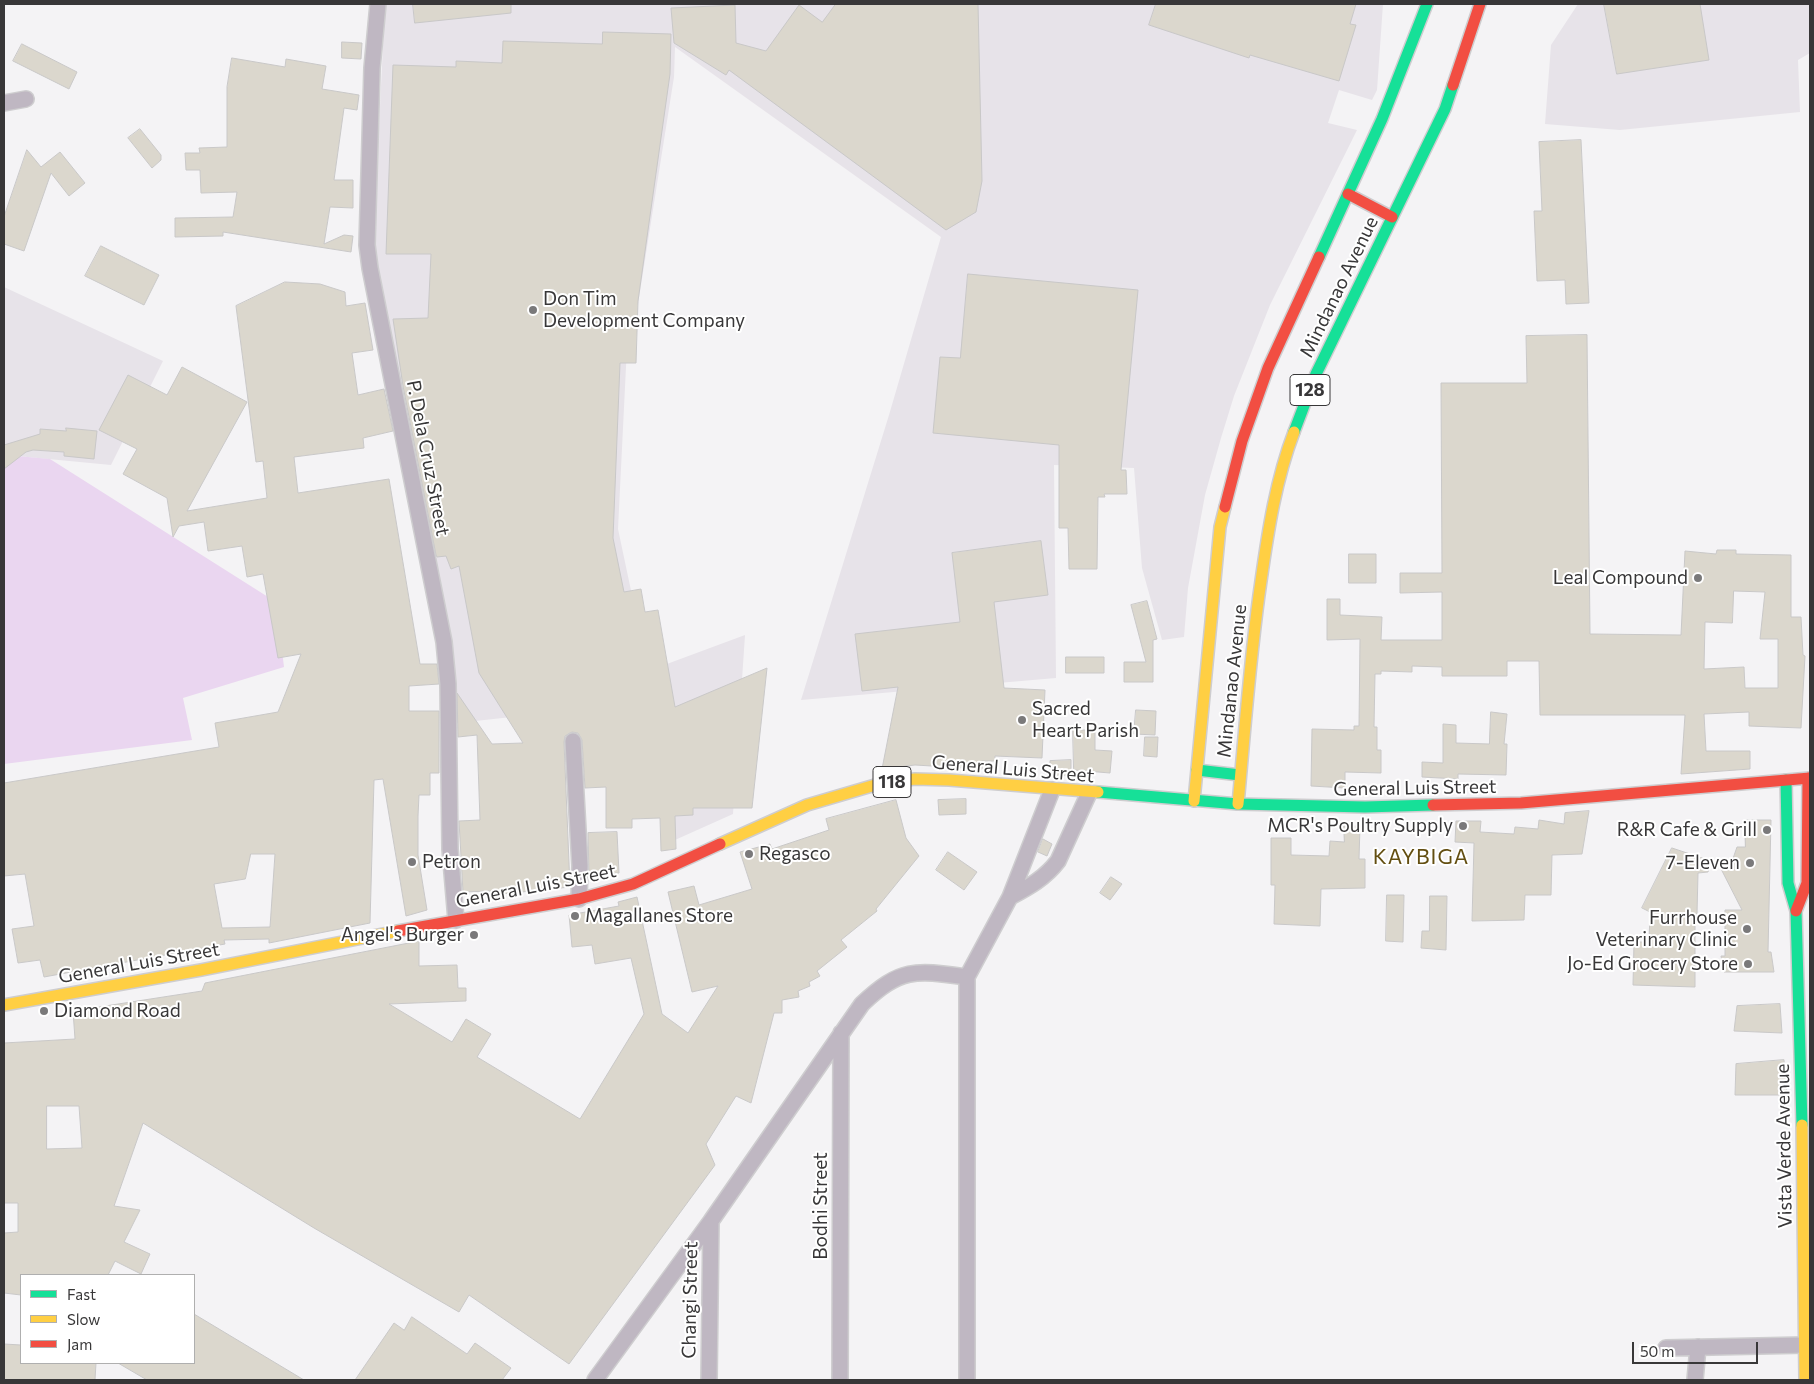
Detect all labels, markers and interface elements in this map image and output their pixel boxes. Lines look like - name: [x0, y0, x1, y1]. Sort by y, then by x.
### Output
- street label: Mindanao Avenue: [1295, 213, 1383, 361]
- place label: Don Tim Development Company: [543, 288, 745, 332]
- marker: Don Tim Development Company: [527, 304, 539, 316]
- road number: 128: [1290, 374, 1330, 406]
- street label: P. Dela Cruz Street: [402, 378, 454, 538]
- place label: Leal Compound: [1553, 567, 1688, 589]
- marker: Leal Compound: [1692, 572, 1704, 584]
- street label: Mindanao Avenue: [1213, 603, 1251, 759]
- place label: Sacred Heart Parish: [1032, 698, 1139, 742]
- marker: Sacred Heart Parish: [1016, 714, 1028, 726]
- street label: General Luis Street: [931, 751, 1095, 787]
- road number: 118: [873, 766, 911, 798]
- street label: General Luis Street: [1333, 775, 1497, 801]
- place label: MCR's Poultry Supply: [1267, 815, 1453, 837]
- place label: R&R Cafe & Grill: [1617, 819, 1757, 841]
- marker: MCR's Poultry Supply: [1457, 820, 1469, 832]
- marker: R&R Cafe & Grill: [1761, 824, 1773, 836]
- place label: Regasco: [759, 843, 831, 865]
- district label: KAYBIGA: [1372, 844, 1470, 870]
- marker: Regasco: [743, 848, 755, 860]
- place label: Petron: [422, 851, 481, 873]
- place label: 7-Eleven: [1666, 852, 1740, 874]
- marker: Petron: [406, 856, 418, 868]
- marker: 7-Eleven: [1744, 857, 1756, 869]
- street label: General Luis Street: [454, 859, 618, 913]
- place label: Magallanes Store: [585, 905, 733, 927]
- place label: Furrhouse Veterinary Clinic: [1595, 907, 1737, 951]
- marker: Magallanes Store: [569, 910, 581, 922]
- marker: Furrhouse Veterinary Clinic: [1741, 923, 1753, 935]
- place label: Angel's Burger: [341, 924, 464, 946]
- marker: Angel's Burger: [468, 929, 480, 941]
- street label: General Luis Street: [57, 938, 221, 988]
- place label: Jo-Ed Grocery Store: [1567, 953, 1738, 975]
- marker: Jo-Ed Grocery Store: [1742, 958, 1754, 970]
- place label: Diamond Road: [54, 1000, 181, 1022]
- marker: Diamond Road: [38, 1005, 50, 1017]
- street label: Vista Verde Avenue: [1771, 1063, 1797, 1229]
- street label: Bodhi Street: [810, 1152, 832, 1260]
- street label: Changi Street: [678, 1241, 702, 1359]
- legend: [20, 1274, 195, 1364]
- text: Fast: [67, 1285, 96, 1303]
- text: Slow: [67, 1310, 100, 1328]
- scale bar: [1634, 1332, 1760, 1364]
- text: Jam: [67, 1335, 92, 1353]
- text: 50 m: [1640, 1342, 1674, 1360]

